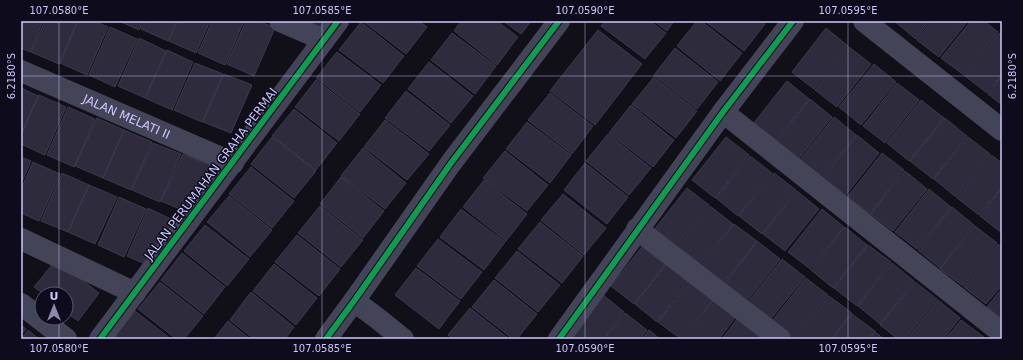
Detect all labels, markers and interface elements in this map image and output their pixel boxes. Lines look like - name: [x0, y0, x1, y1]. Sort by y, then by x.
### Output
- text: 107.0580°E: [29, 5, 89, 16]
- text: 107.0585°E: [292, 5, 352, 16]
- text: 107.0590°E: [555, 5, 615, 16]
- text: 107.0595°E: [818, 5, 878, 16]
- text: 6.2180°S: [6, 53, 17, 99]
- text: 6.2180°S: [1007, 53, 1018, 99]
- street label: JALAN PERUMAHAN GRAHA PERMAI: [141, 85, 280, 264]
- street label: JALAN MELATI II: [80, 91, 172, 142]
- north arrow: [34, 286, 74, 326]
- text: U: [50, 290, 58, 303]
- text: 107.0580°E: [29, 343, 89, 354]
- text: 107.0585°E: [292, 343, 352, 354]
- text: 107.0590°E: [555, 343, 615, 354]
- text: 107.0595°E: [818, 343, 878, 354]

